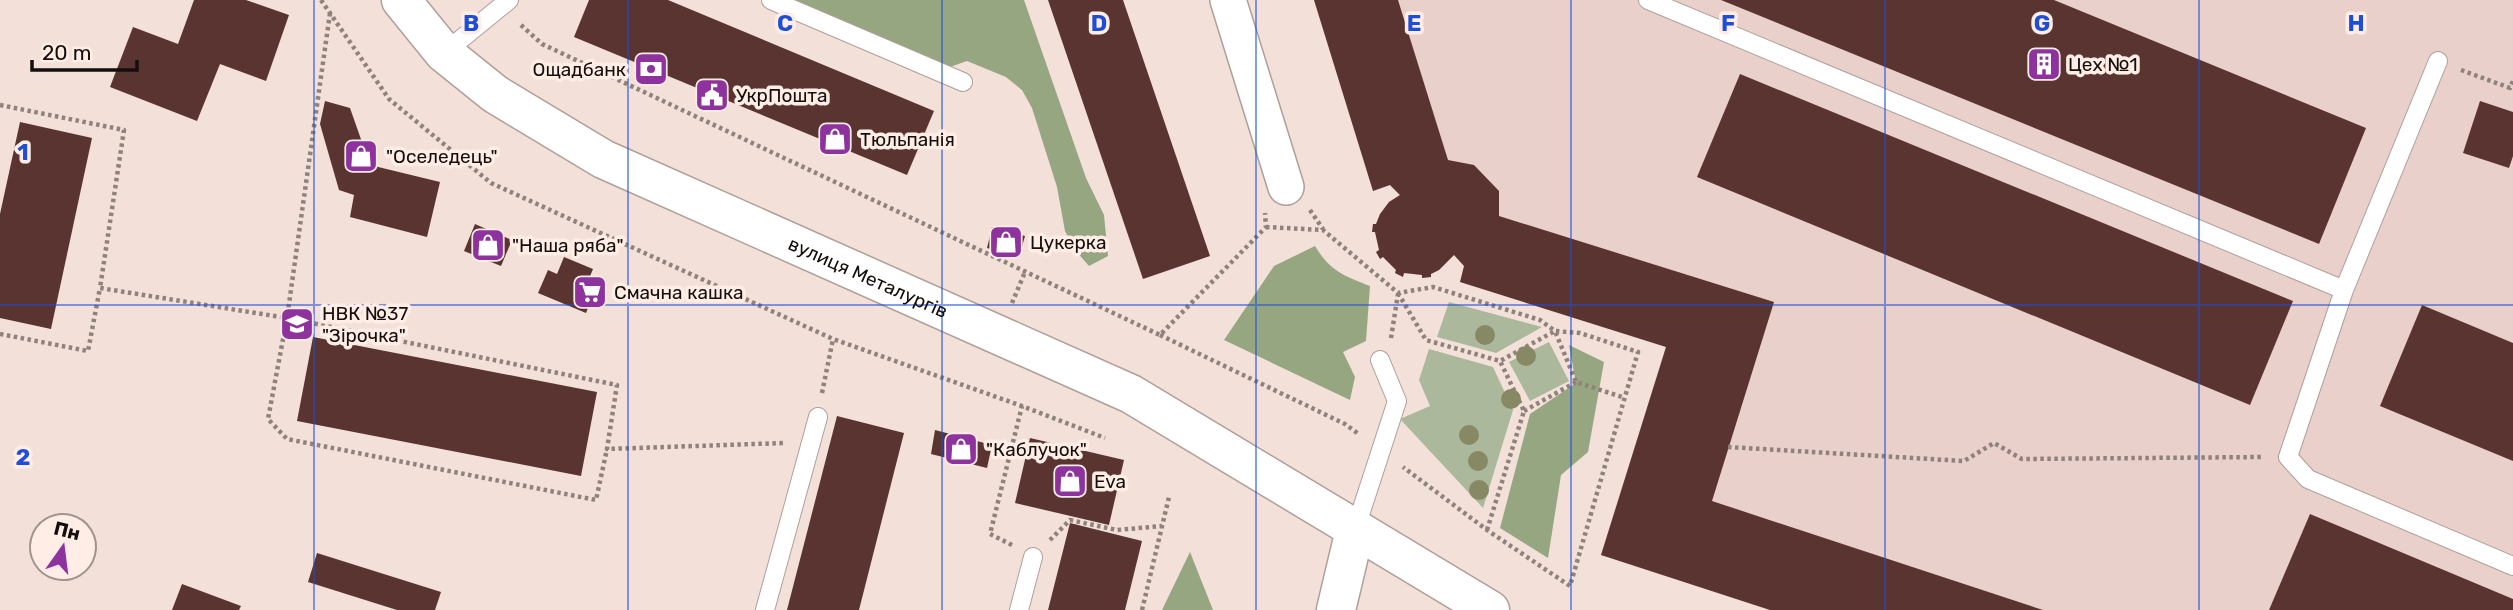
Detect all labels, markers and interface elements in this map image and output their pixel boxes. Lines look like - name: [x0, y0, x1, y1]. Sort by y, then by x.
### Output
- text: B: [463, 9, 479, 37]
- text: C: [777, 9, 793, 37]
- text: D: [1091, 9, 1107, 37]
- text: E: [1407, 9, 1421, 37]
- text: F: [1721, 9, 1735, 37]
- text: G: [2034, 9, 2050, 37]
- text: H: [2347, 9, 2365, 37]
- scale bar: [32, 28, 136, 72]
- text: 20 m: [42, 40, 91, 65]
- building icon: Цех №1: [2025, 45, 2063, 83]
- bank icon: Ощадбанк: [632, 50, 670, 88]
- place label: Цех №1: [2068, 53, 2138, 76]
- place label: Ощадбанк: [533, 58, 626, 81]
- public building icon: УкрПошта: [693, 76, 731, 114]
- place label: УкрПошта: [736, 84, 828, 107]
- shop icon: Тюльпанія: [816, 120, 854, 158]
- place label: Тюльпанія: [860, 128, 955, 151]
- shop icon: "Оселедець": [342, 137, 380, 175]
- text: 1: [17, 138, 29, 166]
- place label: "Оселедець": [386, 145, 498, 168]
- shop icon: Цукерка: [987, 223, 1025, 261]
- shop icon: "Наша ряба": [469, 226, 507, 264]
- place label: Цукерка: [1030, 231, 1107, 254]
- street label: вулиця Металургів: [785, 232, 951, 323]
- place label: "Наша ряба": [512, 234, 624, 257]
- supermarket icon: Смачна кашка: [571, 273, 609, 311]
- place label: Смачна кашка: [614, 281, 744, 304]
- place label: НВК №37 "Зірочка": [322, 302, 408, 347]
- school or university icon: НВК №37 "Зірочка": [278, 305, 316, 343]
- shop icon: "Каблучок": [942, 430, 980, 468]
- place label: "Каблучок": [986, 438, 1087, 461]
- text: 2: [16, 443, 30, 471]
- shop icon: Eva: [1051, 462, 1089, 500]
- place label: Eva: [1094, 470, 1126, 493]
- north arrow: [28, 512, 98, 582]
- text: Пн: [51, 517, 83, 545]

